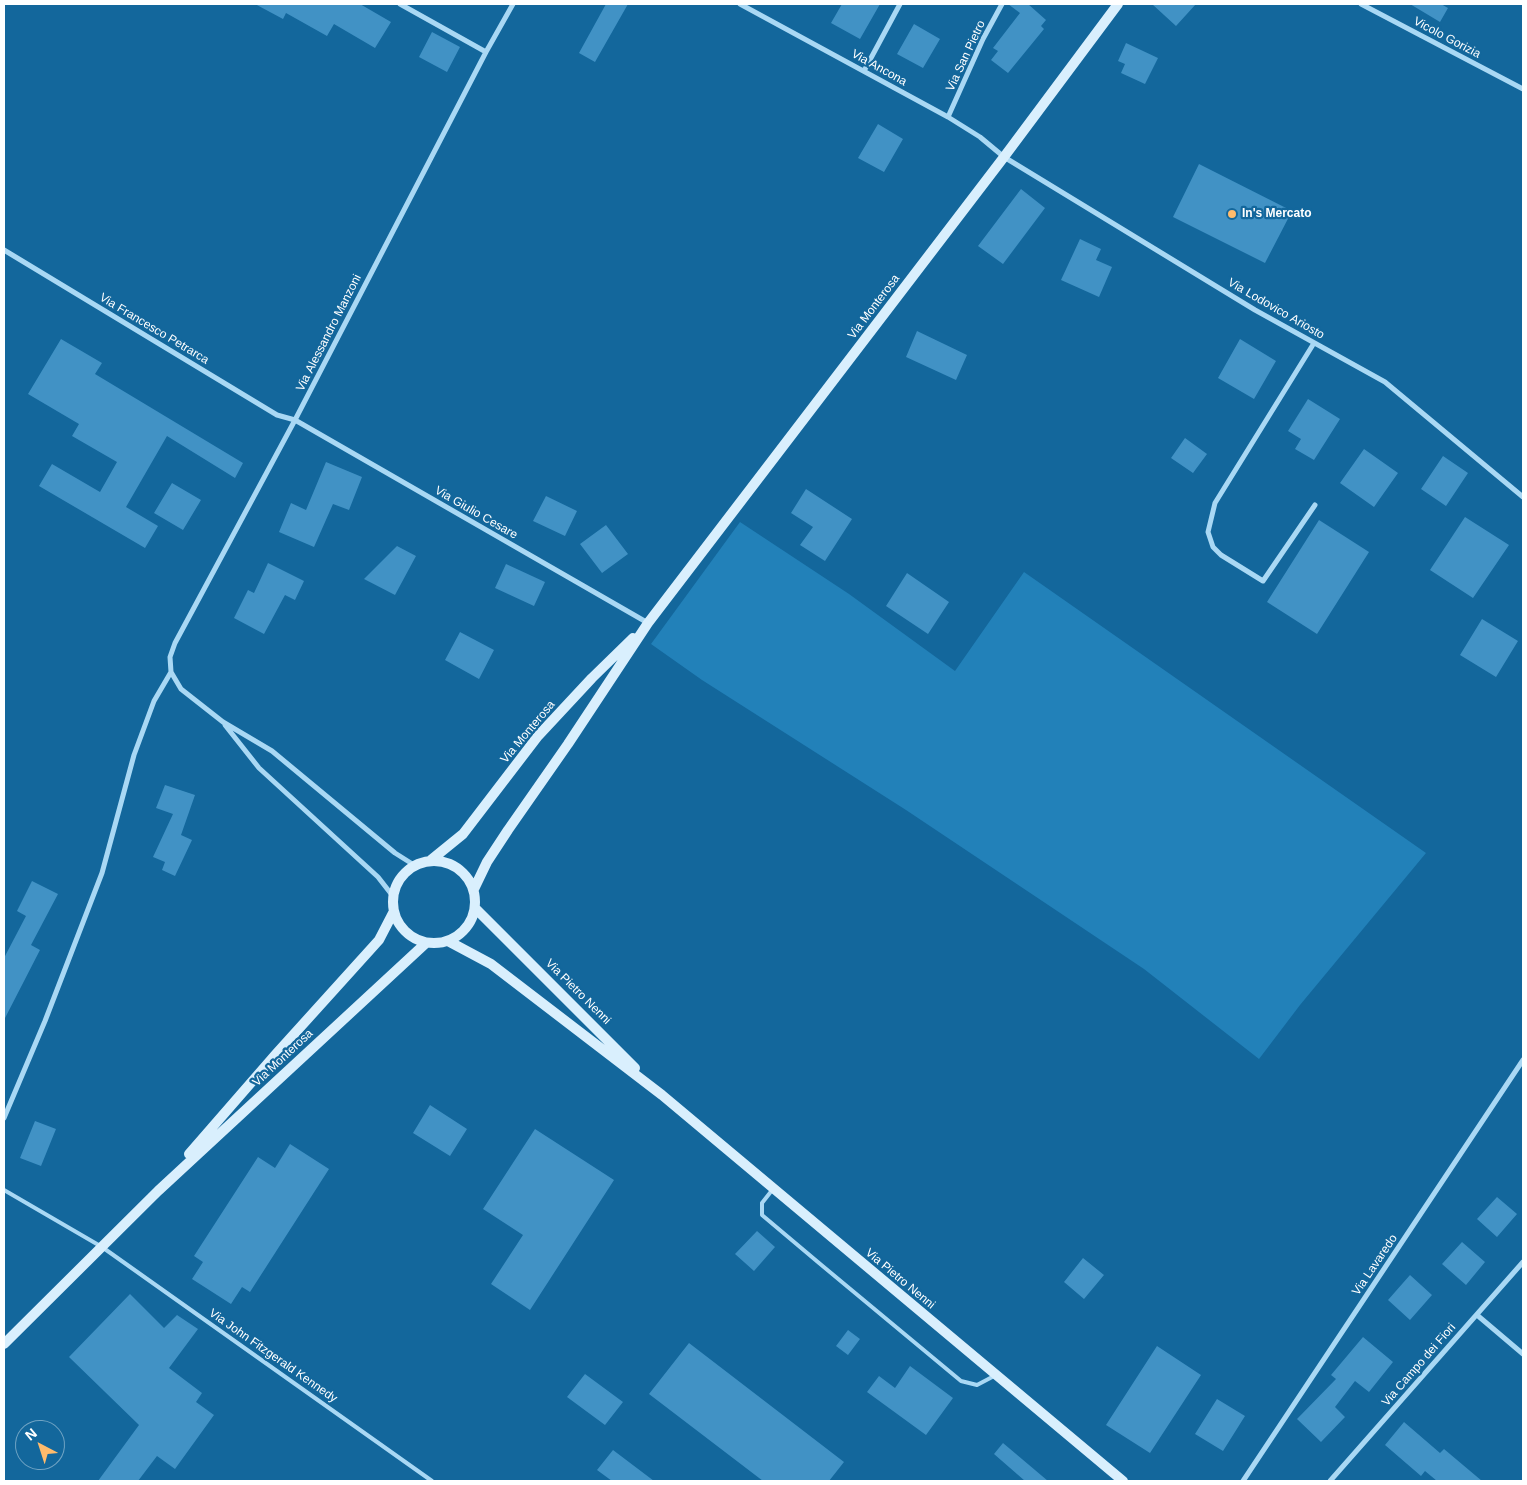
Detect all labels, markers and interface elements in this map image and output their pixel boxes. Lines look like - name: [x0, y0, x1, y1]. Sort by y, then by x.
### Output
- street label: Vicolo Gorizia: [1411, 14, 1483, 62]
- street label: Via San Pietro: [943, 18, 989, 94]
- street label: Via Ancona: [849, 47, 909, 89]
- place label: In's Mercato: [1242, 207, 1312, 221]
- marker: In's Mercato: [1226, 208, 1238, 220]
- street label: Via Alessandro Manzoni: [293, 272, 365, 394]
- street label: Via Monterosa: [845, 272, 903, 342]
- street label: Via Lodovico Ariosto: [1225, 275, 1327, 343]
- street label: Via Francesco Petrarca: [97, 291, 211, 367]
- street label: Via Giulio Cesare: [432, 483, 520, 543]
- street label: Via Monterosa: [498, 698, 558, 766]
- street label: Via Pietro Nenni: [542, 956, 614, 1028]
- street label: Via Monterosa: [250, 1026, 316, 1090]
- street label: Via Lavaredo: [1349, 1232, 1401, 1298]
- street label: Via Pietro Nenni: [862, 1246, 938, 1312]
- street label: Via John Fitzgerald Kennedy: [206, 1306, 340, 1406]
- street label: Via Campo dei Fiori: [1379, 1321, 1459, 1409]
- north arrow: [15, 1420, 65, 1470]
- text: N: [22, 1425, 40, 1444]

